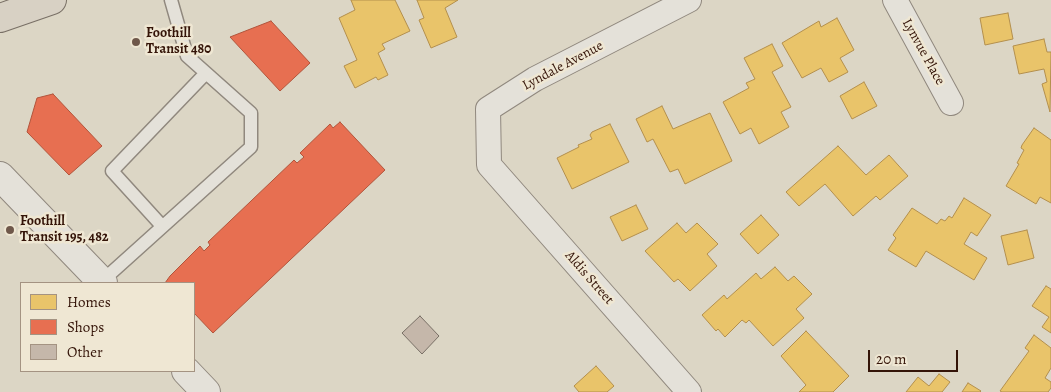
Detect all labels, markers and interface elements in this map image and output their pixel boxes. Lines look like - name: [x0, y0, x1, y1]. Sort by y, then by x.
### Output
- street label: Lynvue Place: [898, 16, 948, 88]
- place label: Foothill Transit 480: [146, 26, 211, 58]
- marker: Foothill Transit 480: [130, 36, 142, 48]
- street label: Lyndale Avenue: [520, 38, 606, 94]
- place label: Foothill Transit 195, 482: [20, 214, 109, 246]
- marker: Foothill Transit 195, 482: [4, 224, 16, 236]
- street label: Aldis Street: [561, 248, 617, 308]
- legend: [20, 282, 195, 372]
- text: Homes: [67, 292, 111, 312]
- text: Shops: [67, 317, 104, 337]
- scale bar: [871, 340, 961, 372]
- text: Other: [67, 342, 103, 362]
- text: 20 m: [876, 349, 907, 369]

